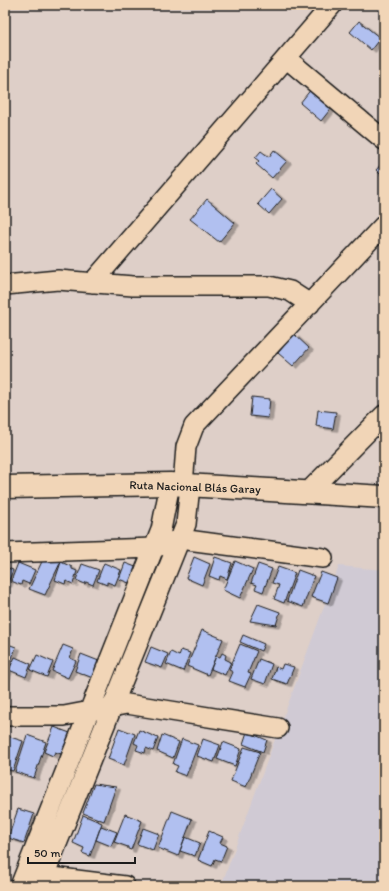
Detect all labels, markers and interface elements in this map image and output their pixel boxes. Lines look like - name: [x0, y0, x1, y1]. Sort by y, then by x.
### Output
- street label: Ruta Nacional Blás Garay: [129, 478, 261, 496]
- scale bar: [28, 839, 135, 865]
- text: 50 m: [34, 846, 60, 860]

